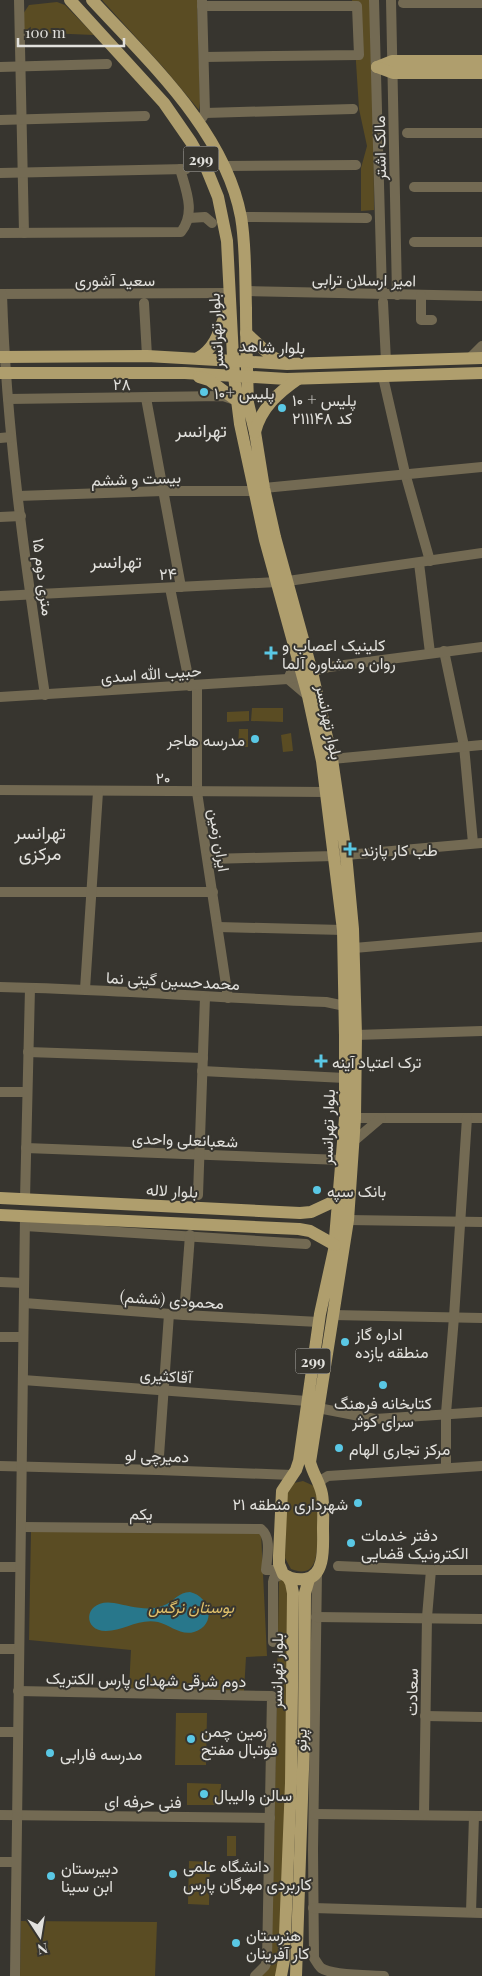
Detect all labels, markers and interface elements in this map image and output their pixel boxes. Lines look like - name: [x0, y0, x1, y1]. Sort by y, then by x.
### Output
- scale bar: [18, 15, 124, 47]
- text: 100 m: [25, 22, 66, 42]
- street label: مالک اشتر: [368, 115, 391, 181]
- road number: 299: [184, 146, 218, 172]
- street label: امیر ارسلان ترابی: [312, 268, 416, 291]
- street label: سعید آشوری: [75, 269, 155, 291]
- street label: بلوار تهرانسر: [203, 292, 229, 371]
- street label: بلوار شاهد: [238, 334, 306, 359]
- street label: ۲۸: [113, 373, 131, 394]
- place label: پلیس +۱۰: [214, 382, 274, 405]
- marker: پلیس +۱۰: [198, 386, 210, 398]
- place label: پلیس + ۱۰ کد ۲۱۱۱۴۸: [292, 389, 356, 428]
- marker: پلیس + ۱۰ کد ۲۱۱۱۴۸: [276, 402, 288, 414]
- district label: تهرانسر: [174, 418, 227, 442]
- street label: بیست و ششم: [91, 466, 181, 491]
- street label: ۱۵ متری دوم: [28, 537, 59, 617]
- district label: تهرانسر: [89, 549, 142, 573]
- street label: ۲۴: [159, 562, 177, 584]
- place label: کلینیک اعصاب و روان و مشاوره آلما: [282, 634, 396, 674]
- marker: کلینیک اعصاب و روان و مشاوره آلما: [264, 646, 278, 660]
- street label: حبیب الله اسدی: [100, 659, 203, 688]
- street label: بلوار تهرانسر: [311, 682, 348, 762]
- place label: مدرسه هاجر: [166, 729, 245, 751]
- marker: مدرسه هاجر: [249, 733, 261, 745]
- street label: ۲۰: [155, 767, 171, 788]
- street label: ایران زمین: [204, 807, 235, 873]
- district label: تهرانسر مرکزی: [13, 820, 66, 865]
- place label: طب کار پازند: [361, 839, 438, 862]
- marker: طب کار پازند: [343, 842, 357, 856]
- street label: محمدحسین گیتی نما: [105, 966, 241, 995]
- place label: ترک اعتیاد آینه: [332, 1051, 421, 1073]
- marker: ترک اعتیاد آینه: [314, 1054, 328, 1068]
- street label: بلوار تهرانسر: [315, 1089, 340, 1166]
- street label: شعبانعلی واحدی: [132, 1127, 238, 1152]
- street label: بلوار لاله: [145, 1178, 199, 1203]
- place label: بانک سپه: [327, 1180, 386, 1203]
- marker: بانک سپه: [311, 1184, 323, 1196]
- street label: محمودی (ششم): [119, 1285, 225, 1314]
- place label: اداره گاز منطقه یازده: [354, 1323, 428, 1363]
- marker: اداره گاز منطقه یازده: [339, 1336, 351, 1348]
- road number: 299: [296, 1348, 330, 1374]
- street label: آقاکثیری: [139, 1363, 194, 1388]
- marker: کتابخانه فرهنگ سرای کوثر: [377, 1379, 389, 1391]
- place label: کتابخانه فرهنگ سرای کوثر: [334, 1392, 432, 1432]
- place label: مرکز تجاری الهام: [349, 1438, 450, 1460]
- marker: مرکز تجاری الهام: [333, 1442, 345, 1454]
- street label: دمیرچی لو: [124, 1443, 189, 1469]
- place label: شهرداری منطقه ۲۱: [232, 1493, 348, 1515]
- marker: شهرداری منطقه ۲۱: [352, 1497, 364, 1509]
- street label: یکم: [129, 1502, 153, 1525]
- place label: دفتر خدمات الکترونیک قضایی: [361, 1524, 469, 1564]
- marker: دفتر خدمات الکترونیک قضایی: [345, 1537, 357, 1549]
- park label: بوستان نرگس: [148, 1596, 235, 1618]
- street label: بلوار تهرانسر: [265, 1633, 288, 1710]
- street label: دوم شرقی شهدای پارس الکتریک: [46, 1667, 246, 1693]
- street label: سعادت: [400, 1668, 422, 1716]
- place label: زمین چمن فوتبال مفتح: [201, 1720, 278, 1761]
- street label: پرتو: [289, 1728, 313, 1752]
- marker: زمین چمن فوتبال مفتح: [185, 1733, 197, 1745]
- place label: مدرسه فارابی: [60, 1743, 142, 1765]
- marker: مدرسه فارابی: [44, 1747, 56, 1759]
- place label: سالن والیبال: [214, 1784, 292, 1806]
- marker: سالن والیبال: [198, 1788, 210, 1800]
- street label: فنی حرفه ای: [104, 1790, 182, 1813]
- place label: دانشگاه علمی کاربردی مهرگان پارس: [183, 1855, 312, 1896]
- place label: دبیرستان ابن سینا: [61, 1857, 118, 1897]
- marker: دانشگاه علمی کاربردی مهرگان پارس: [167, 1868, 179, 1880]
- marker: دبیرستان ابن سینا: [45, 1870, 57, 1882]
- north arrow: [15, 1911, 65, 1961]
- place label: هنرستان کار آفرینان: [246, 1924, 309, 1964]
- marker: هنرستان کار آفرینان: [230, 1937, 242, 1949]
- text: N: [36, 1939, 50, 1960]

